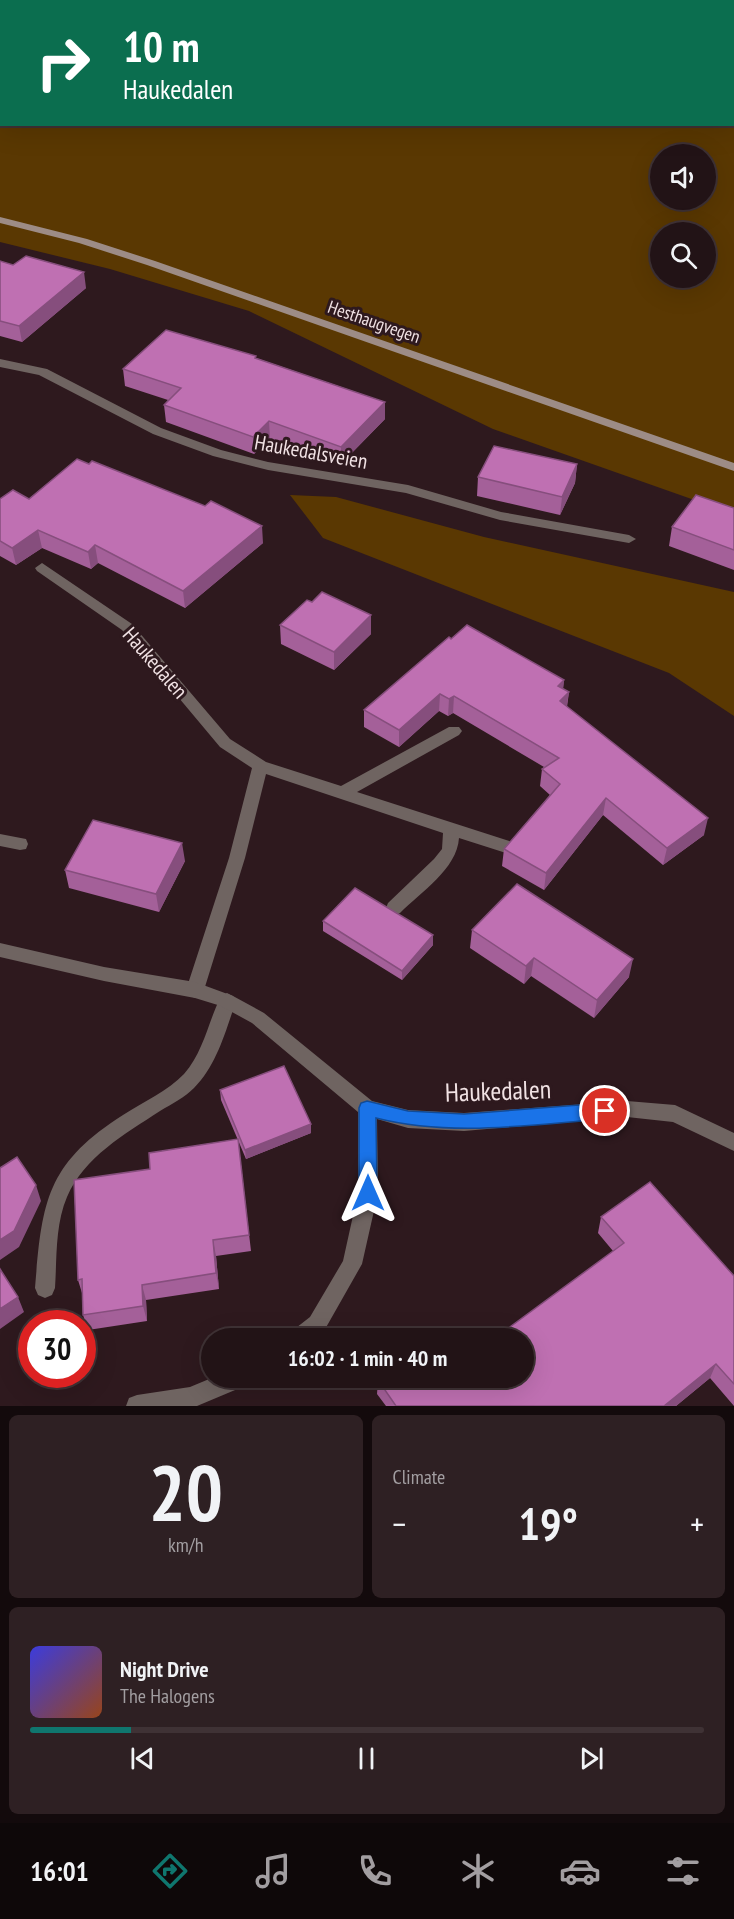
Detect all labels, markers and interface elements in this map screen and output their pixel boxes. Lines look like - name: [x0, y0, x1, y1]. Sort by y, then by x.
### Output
- text: 10 m: [123, 19, 200, 74]
- icon: right: [24, 24, 102, 102]
- text: Haukedalen: [123, 72, 233, 106]
- map controls: [650, 144, 716, 288]
- button: sound: [650, 144, 716, 210]
- button: search: [650, 222, 716, 288]
- street label: Hesthaugvegen: [325, 295, 423, 348]
- street label: Haukedalsveien: [253, 428, 370, 475]
- street label: Haukedalen: [117, 621, 194, 704]
- street label: Haukedalen: [444, 1072, 552, 1109]
- pin: [579, 1085, 630, 1136]
- icon: arrive: [588, 1094, 621, 1127]
- position arrow: [336, 1161, 400, 1225]
- speed limit sign: 30: [18, 1310, 96, 1388]
- text: 16:02 · 1 min · 40 m: [288, 1344, 447, 1372]
- text: 20: [148, 1442, 223, 1543]
- text: Climate: [393, 1464, 445, 1490]
- text: 19°: [519, 1494, 578, 1552]
- text: −: [393, 1502, 406, 1545]
- text: +: [690, 1502, 704, 1545]
- text: km/h: [168, 1532, 203, 1558]
- text: Night Drive: [120, 1655, 209, 1683]
- text: The Halogens: [120, 1683, 215, 1709]
- icon: previous: [126, 1742, 159, 1775]
- icon: pause: [350, 1742, 383, 1775]
- icon: next: [575, 1742, 608, 1775]
- icon: directions: [149, 1850, 191, 1892]
- icon: music: [252, 1850, 294, 1892]
- icon: phone: [354, 1850, 396, 1892]
- icon: climate: [457, 1850, 499, 1892]
- icon: car: [559, 1850, 601, 1892]
- icon: filters: [662, 1850, 704, 1892]
- text: 16:01: [30, 1854, 89, 1888]

